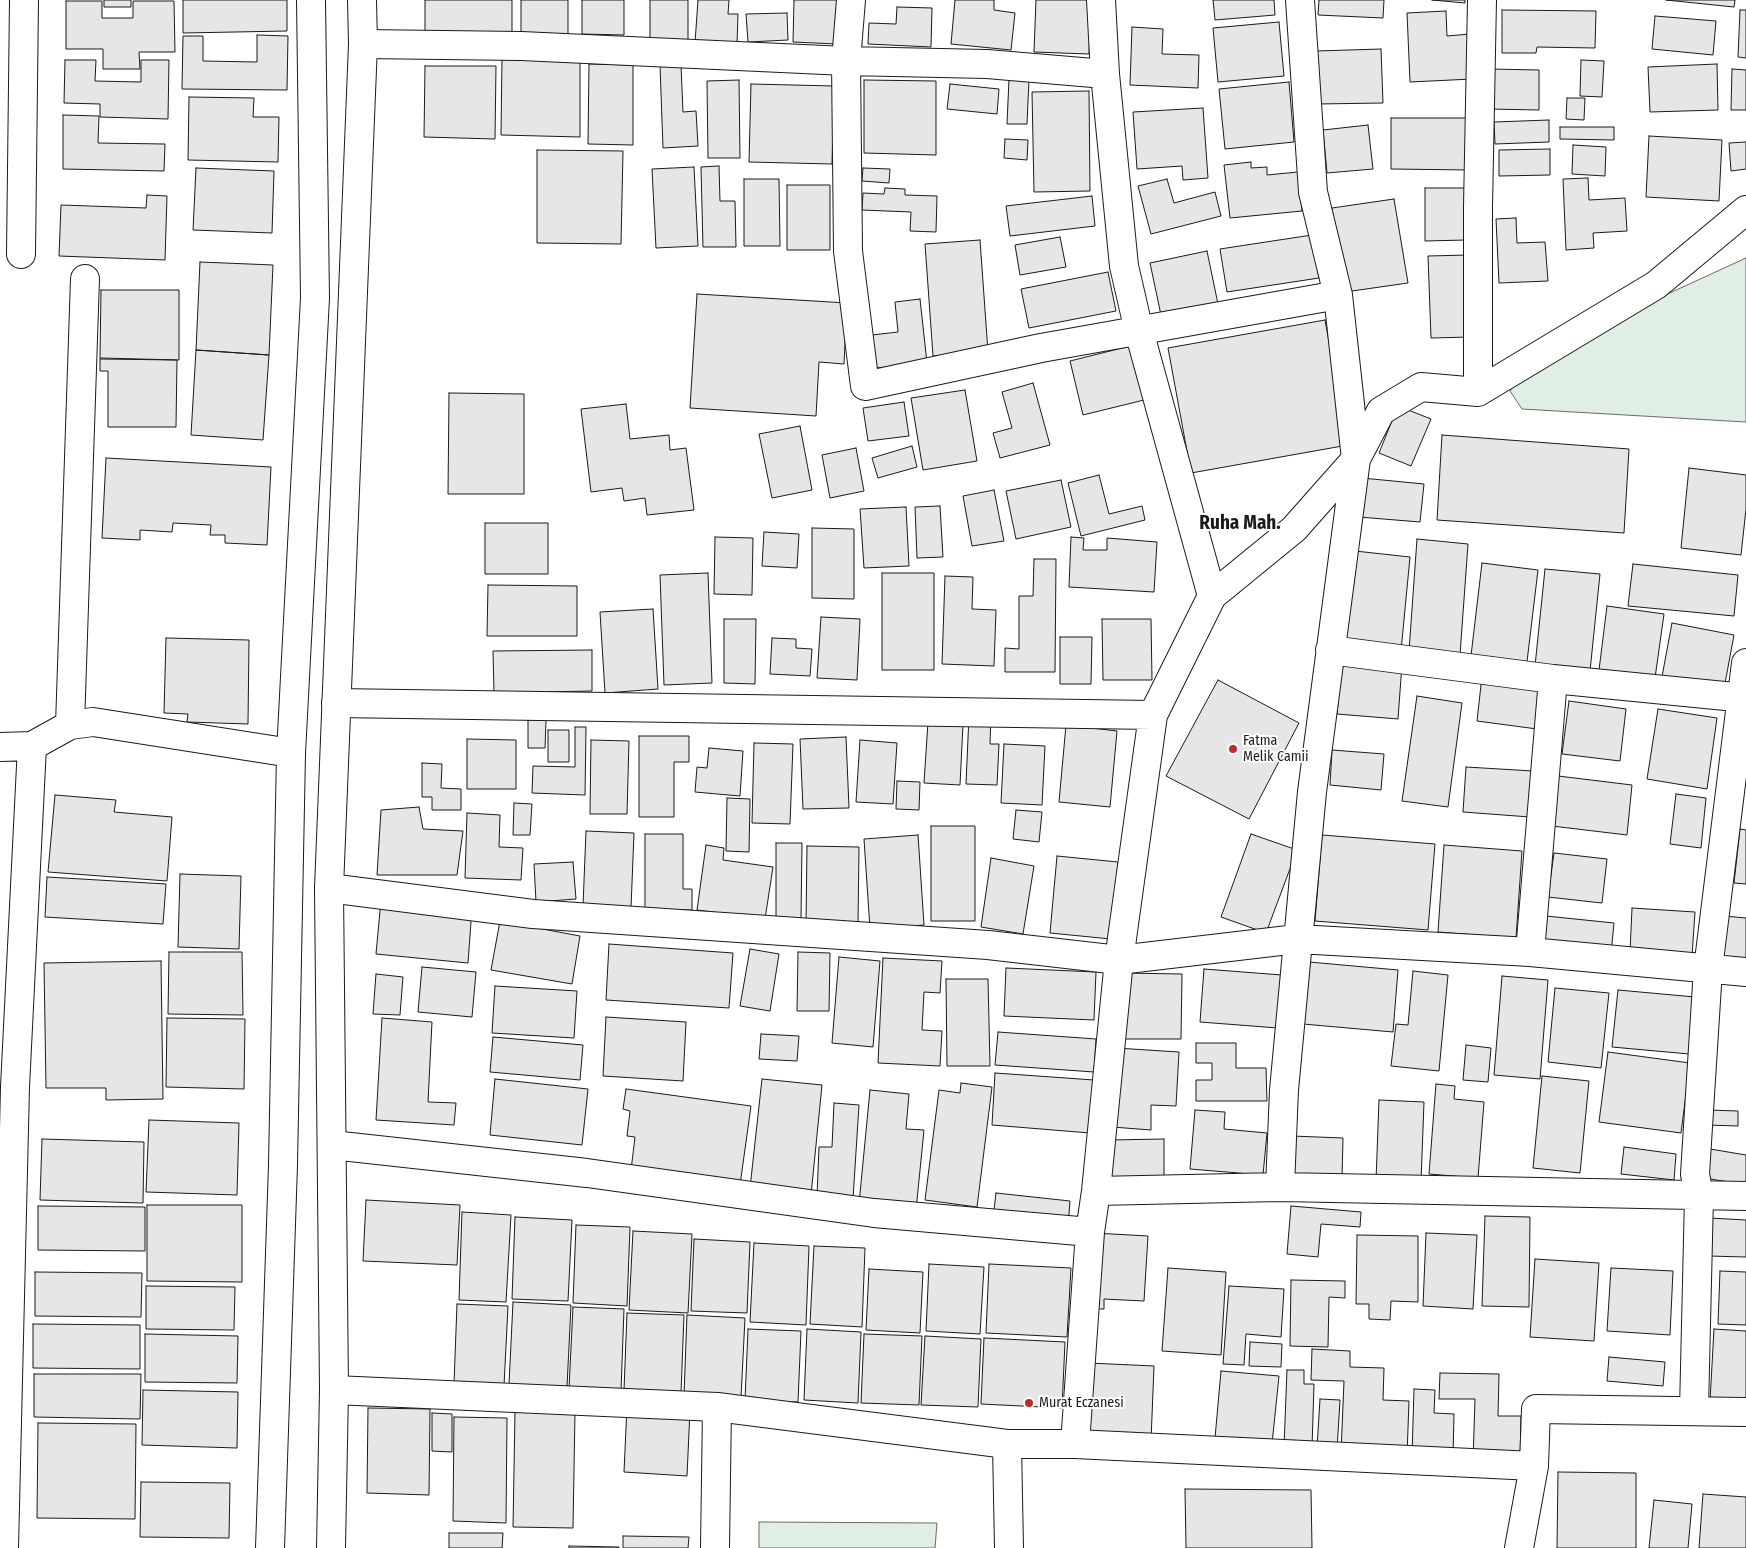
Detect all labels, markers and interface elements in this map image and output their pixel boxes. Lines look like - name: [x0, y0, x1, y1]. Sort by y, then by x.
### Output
- district label: Ruha Mah.: [1199, 513, 1281, 535]
- place label: Fatma Melik Camii: [1243, 733, 1309, 766]
- marker: Fatma Melik Camii: [1227, 743, 1239, 755]
- place label: Murat Eczanesi: [1039, 1395, 1124, 1411]
- marker: Murat Eczanesi: [1023, 1397, 1035, 1409]

